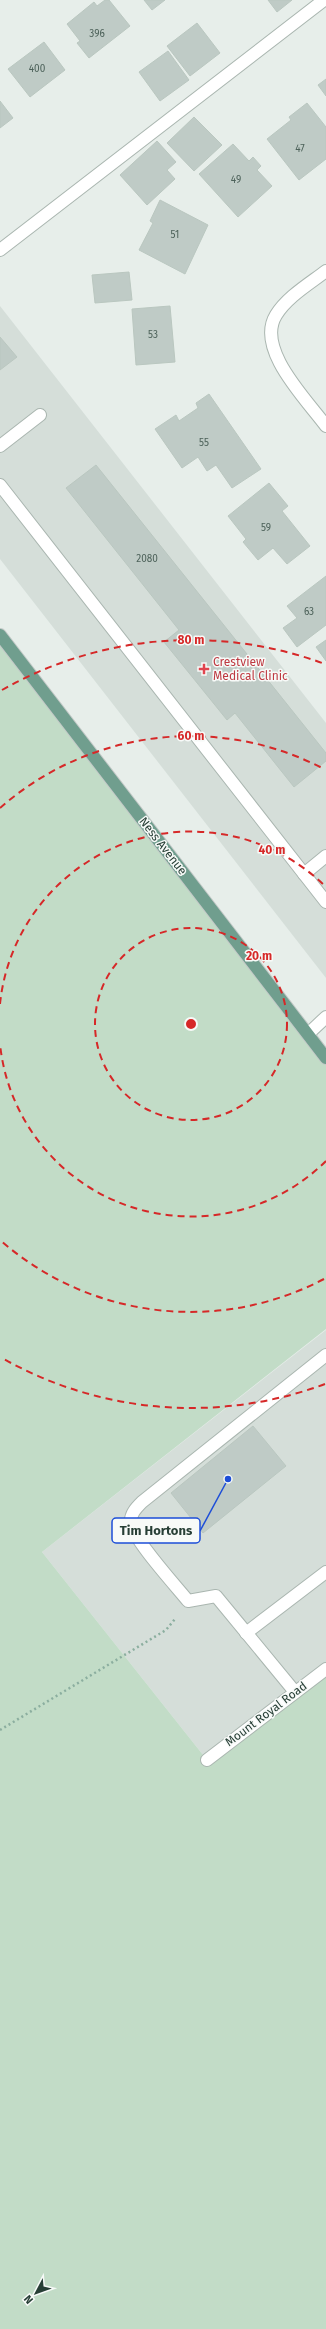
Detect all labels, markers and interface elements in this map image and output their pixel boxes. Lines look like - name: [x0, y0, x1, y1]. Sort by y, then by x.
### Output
- house number: 396: [89, 28, 105, 40]
- house number: 400: [29, 63, 46, 75]
- house number: 47: [295, 143, 305, 155]
- house number: 49: [231, 174, 241, 186]
- house number: 51: [171, 229, 179, 241]
- house number: 53: [148, 329, 158, 341]
- house number: 55: [199, 437, 209, 449]
- house number: 59: [261, 522, 271, 534]
- house number: 2080: [136, 553, 158, 565]
- house number: 63: [304, 606, 314, 618]
- text: 80 m: [178, 633, 204, 647]
- place label: Crestview Medical Clinic: [213, 655, 288, 683]
- marker: Crestview Medical Clinic: [198, 663, 210, 675]
- text: 60 m: [178, 729, 204, 743]
- street label: Ness Avenue: [136, 815, 190, 877]
- text: 40 m: [259, 843, 285, 857]
- text: 20 m: [246, 949, 272, 963]
- centre of rings: [184, 1017, 198, 1031]
- callout: Tim Hortons: [112, 1518, 200, 1543]
- text: Tim Hortons: [120, 1523, 193, 1538]
- street label: Mount Royal Road: [222, 1679, 310, 1749]
- north arrow: [16, 2273, 56, 2313]
- text: N: [22, 2292, 36, 2306]

